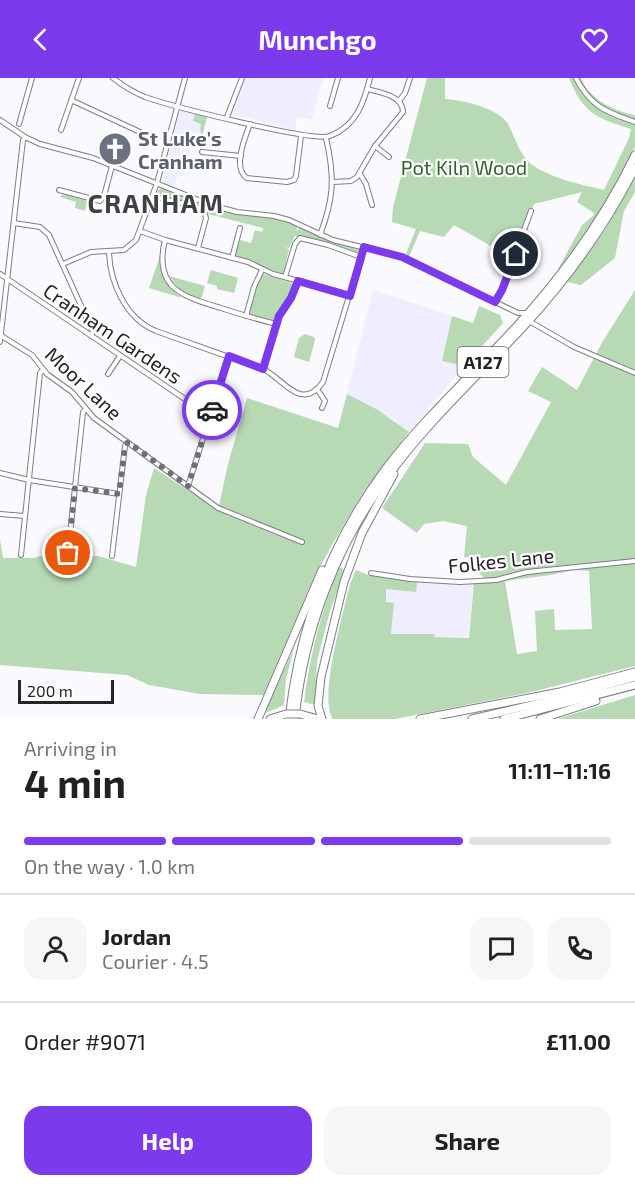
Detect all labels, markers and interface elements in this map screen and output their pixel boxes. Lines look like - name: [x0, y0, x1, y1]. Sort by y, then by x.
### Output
- icon: back: [24, 23, 57, 56]
- text: Munchgo: [258, 23, 377, 55]
- icon: heart: [578, 23, 611, 56]
- place label: St Luke's Cranham: [138, 126, 223, 173]
- church icon: St Luke's Cranham: [97, 131, 133, 167]
- park label: Pot Kiln Wood: [401, 155, 527, 179]
- district label: CRANHAM: [87, 187, 225, 218]
- pin: [490, 228, 541, 279]
- icon: home: [499, 237, 532, 270]
- street label: Cranham Gardens: [39, 278, 187, 388]
- street label: Moor Lane: [41, 342, 127, 424]
- road number: A127: [458, 347, 508, 377]
- courier: [182, 380, 242, 440]
- icon: car: [196, 394, 229, 427]
- pin: [42, 527, 93, 578]
- icon: bag: [51, 536, 84, 569]
- street label: Folkes Lane: [447, 542, 555, 578]
- scale bar: [18, 677, 114, 704]
- text: 200 m: [27, 681, 73, 700]
- text: Arriving in: [24, 736, 117, 760]
- text: 11:11–11:16: [509, 757, 611, 783]
- text: 4 min: [24, 759, 126, 806]
- text: On the way · 1.0 km: [24, 854, 195, 878]
- button: person: [24, 917, 87, 980]
- button: chat: [470, 917, 533, 980]
- button: phone: [548, 917, 611, 980]
- text: Jordan: [102, 923, 171, 949]
- text: Courier · 4.5: [102, 949, 209, 973]
- text: Order #9071: [24, 1028, 146, 1054]
- text: £11.00: [546, 1028, 611, 1054]
- button: Help: [24, 1106, 312, 1175]
- button: Share: [324, 1106, 611, 1175]

